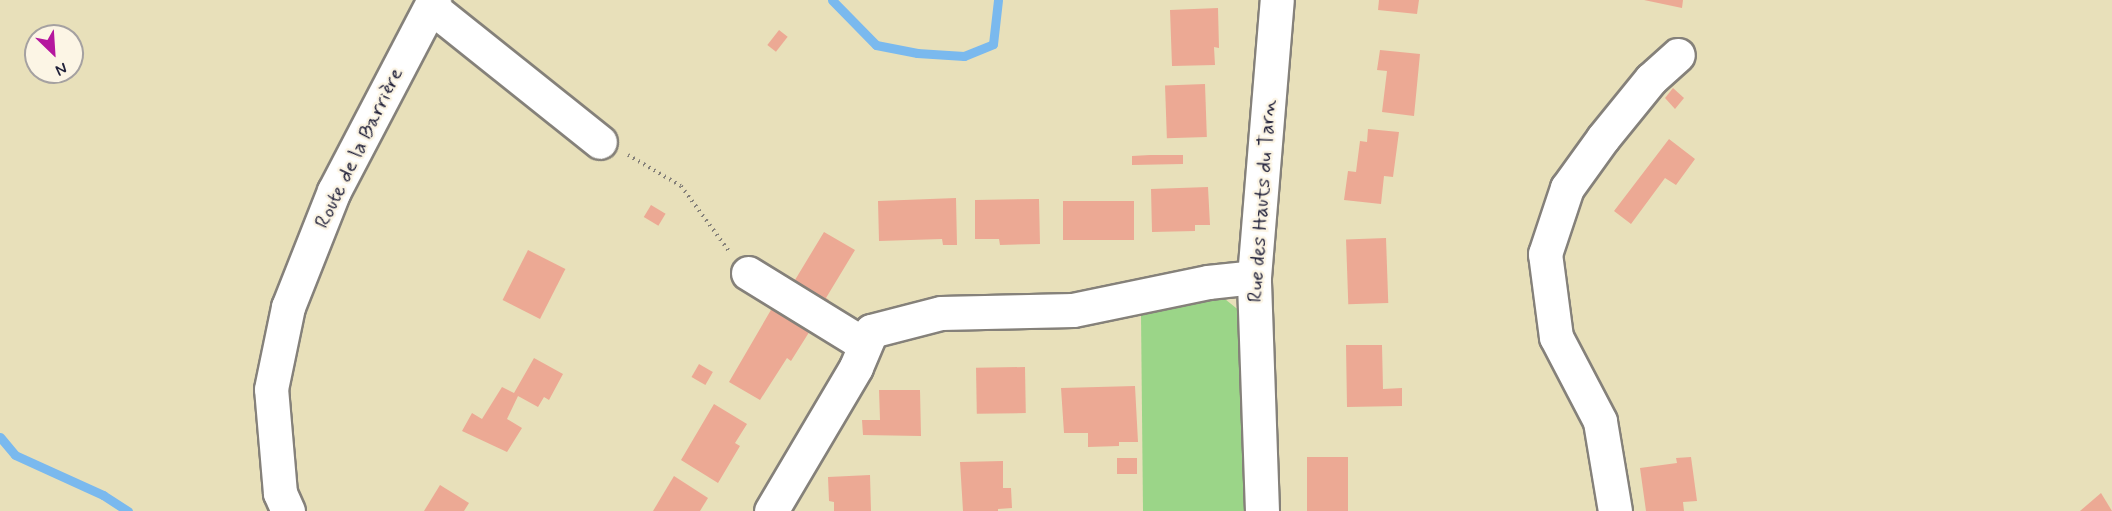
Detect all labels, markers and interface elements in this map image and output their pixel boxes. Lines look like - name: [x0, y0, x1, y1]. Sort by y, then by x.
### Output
- north arrow: [24, 24, 84, 84]
- text: N: [52, 57, 70, 81]
- street label: Route de la Barrière: [310, 64, 408, 232]
- street label: Rue des Hauts du Tarn: [1243, 103, 1281, 299]

